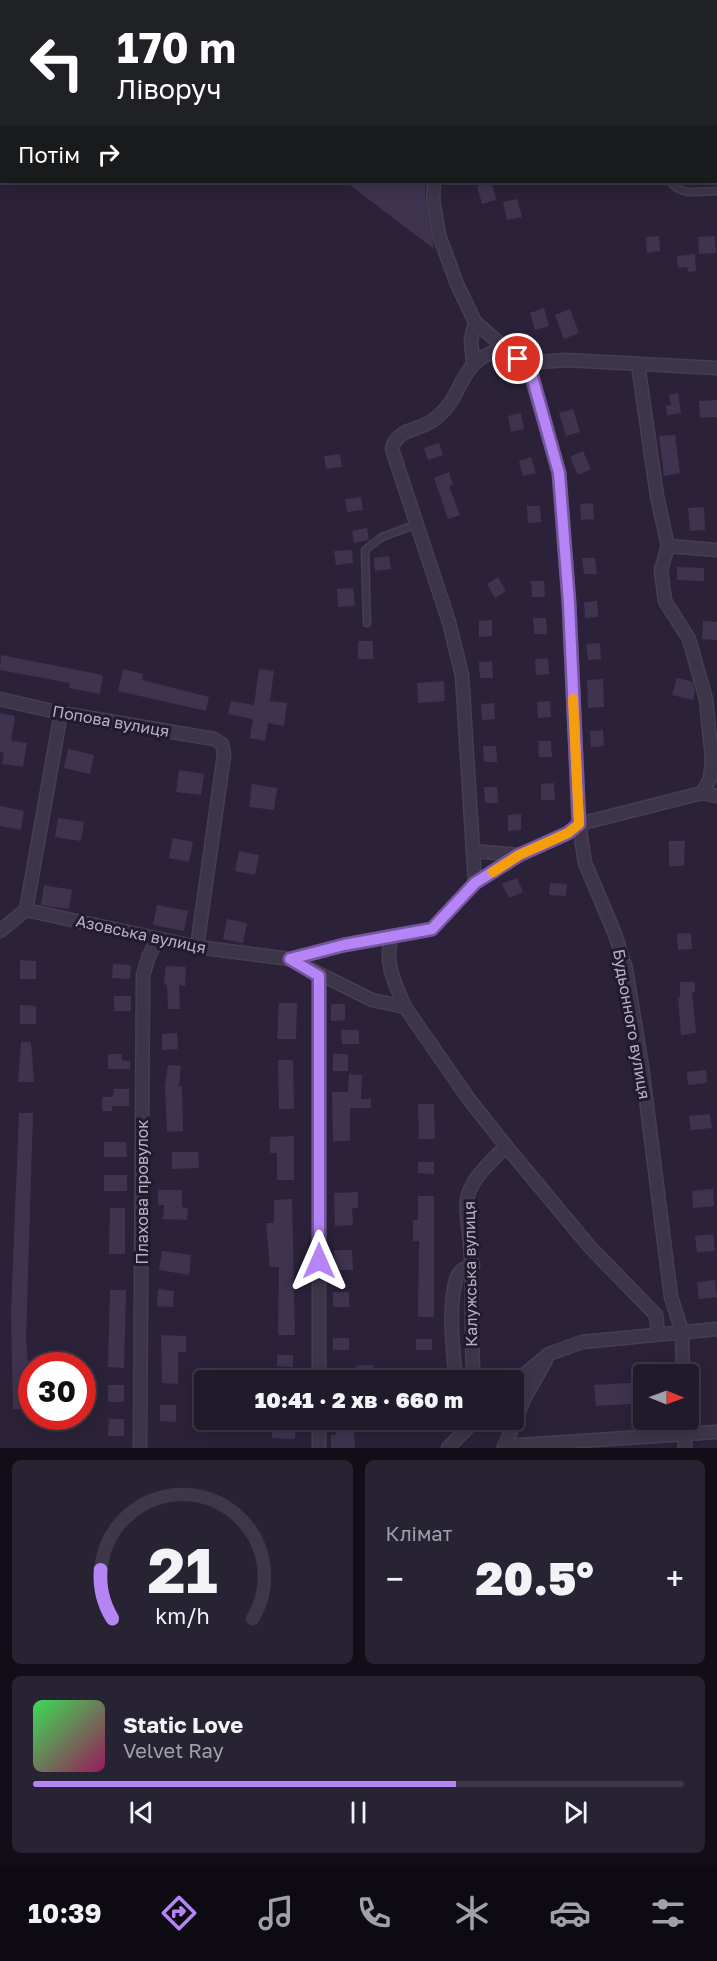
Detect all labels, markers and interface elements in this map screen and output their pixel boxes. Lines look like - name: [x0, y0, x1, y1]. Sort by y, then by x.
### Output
- text: 170 m: [117, 22, 236, 72]
- icon: left: [18, 24, 96, 102]
- text: Ліворуч: [117, 73, 221, 105]
- icon: right: [92, 138, 125, 171]
- text: Потім: [18, 141, 80, 168]
- pin: [492, 333, 543, 384]
- icon: arrive: [501, 342, 534, 375]
- street label: Попова вулиця: [51, 701, 171, 741]
- street label: Азовська вулиця: [74, 910, 208, 958]
- street label: Будьонного вулиця: [609, 947, 655, 1101]
- street label: Плахова провулок: [132, 1119, 152, 1265]
- street label: Калужська вулиця: [459, 1201, 481, 1347]
- position arrow: [287, 1229, 351, 1293]
- speed limit sign: 30: [18, 1352, 96, 1430]
- north arrow: [633, 1364, 699, 1430]
- map controls: [633, 1364, 699, 1430]
- text: 10:41 · 2 хв · 660 m: [255, 1386, 463, 1413]
- text: Клімат: [386, 1521, 452, 1545]
- text: 21: [147, 1532, 217, 1607]
- text: 20.5°: [476, 1551, 594, 1605]
- text: −: [386, 1559, 404, 1598]
- text: +: [666, 1559, 684, 1598]
- text: km/h: [155, 1603, 210, 1629]
- text: Static Love: [123, 1711, 243, 1738]
- text: Velvet Ray: [123, 1738, 224, 1762]
- icon: previous: [125, 1796, 158, 1829]
- icon: pause: [342, 1796, 375, 1829]
- icon: next: [559, 1796, 592, 1829]
- icon: directions: [158, 1892, 200, 1934]
- icon: music: [255, 1892, 297, 1934]
- icon: phone: [353, 1892, 395, 1934]
- icon: climate: [451, 1892, 493, 1934]
- icon: car: [549, 1892, 591, 1934]
- icon: filters: [647, 1892, 689, 1934]
- text: 10:39: [28, 1897, 102, 1929]

